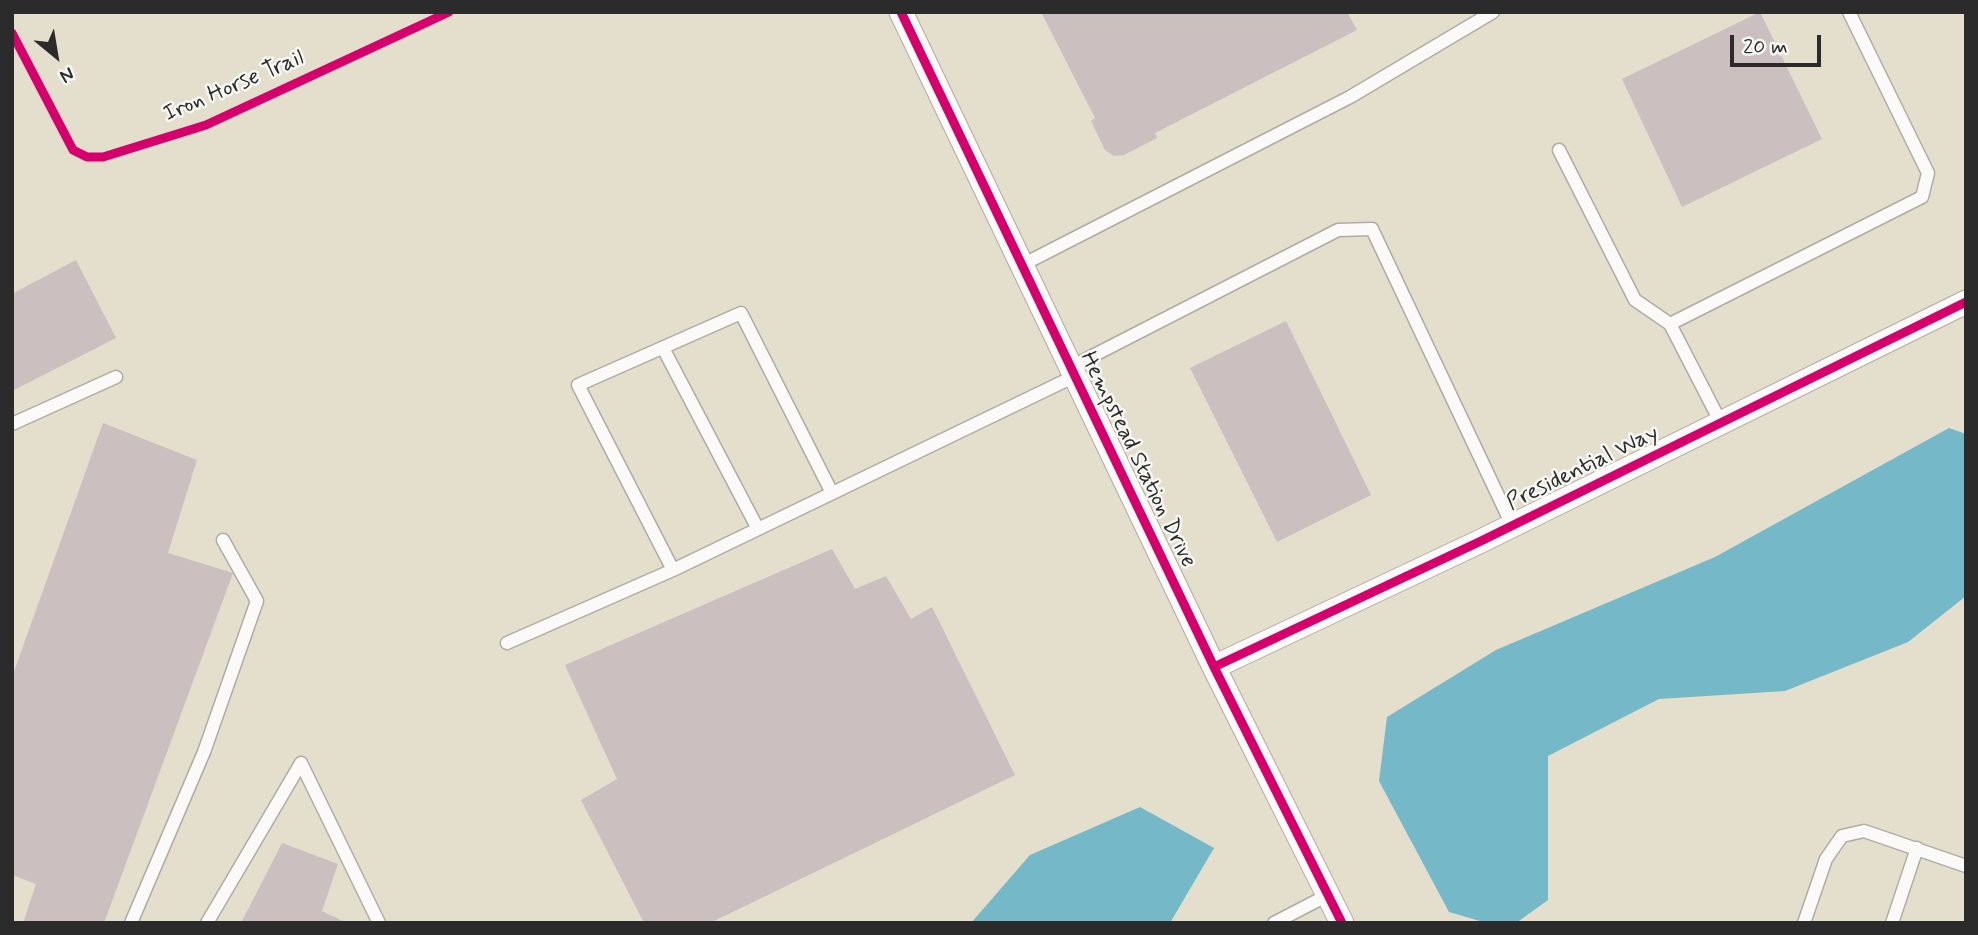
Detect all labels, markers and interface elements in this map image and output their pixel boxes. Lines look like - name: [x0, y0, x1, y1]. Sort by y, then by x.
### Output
- north arrow: [21, 21, 91, 91]
- scale bar: [1733, 21, 1824, 65]
- text: 20 m: [1743, 33, 1788, 61]
- street label: Iron Horse Trail: [160, 45, 308, 129]
- text: N: [55, 61, 78, 89]
- street label: Hempstead Station Drive: [1073, 347, 1201, 573]
- street label: Presidential Way: [1503, 420, 1663, 518]

